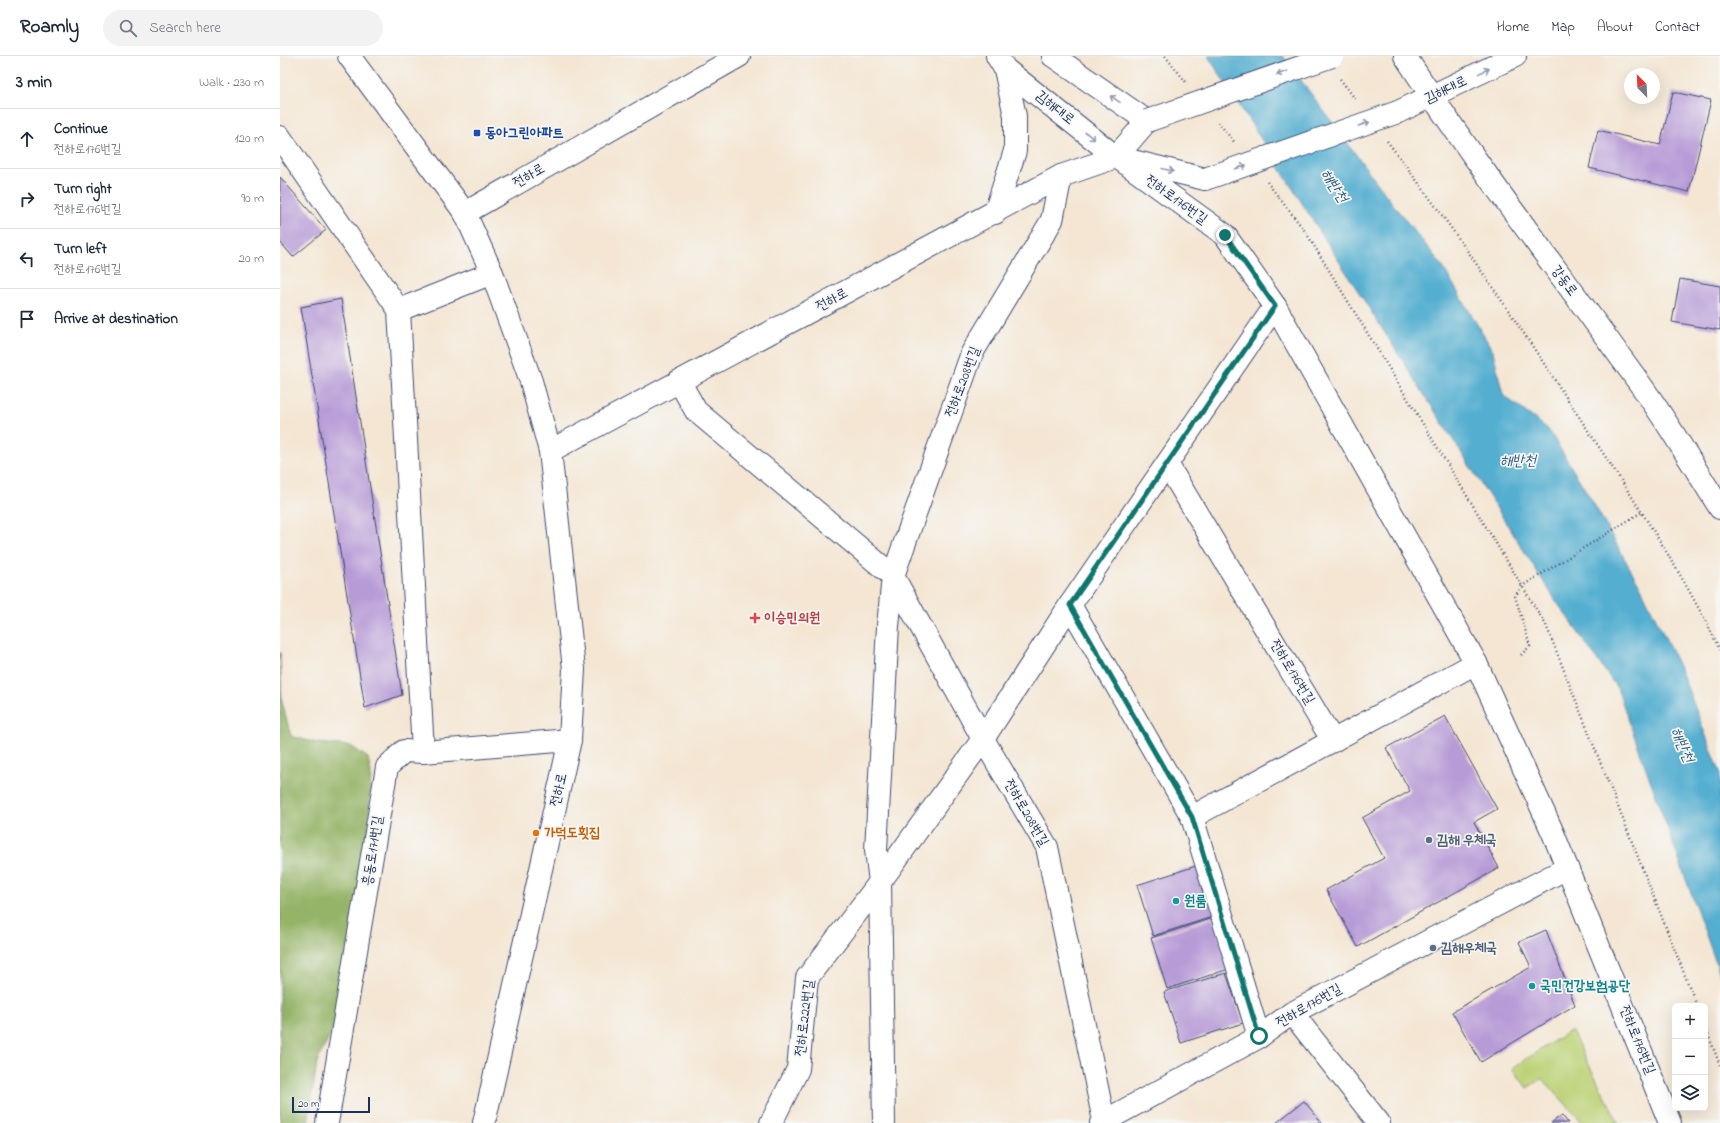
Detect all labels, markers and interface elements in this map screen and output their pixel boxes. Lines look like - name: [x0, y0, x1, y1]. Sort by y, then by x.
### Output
- search box: [103, 10, 383, 46]
- text: Roamly: [20, 14, 79, 41]
- icon: search: [117, 17, 139, 39]
- text: Search here: [149, 17, 221, 39]
- text: Home: [1497, 17, 1529, 38]
- text: Map: [1551, 17, 1575, 38]
- text: About: [1597, 17, 1633, 38]
- text: Contact: [1655, 17, 1700, 38]
- one-way arrow: [1478, 67, 1490, 74]
- north arrow: [1624, 68, 1660, 104]
- text: 3 min: [16, 70, 52, 95]
- one-way arrow: [1277, 70, 1289, 78]
- street label: 김해대로: [1421, 71, 1471, 109]
- text: Walk · 230 m: [199, 73, 264, 92]
- street label: 김해대로: [1031, 86, 1079, 130]
- one-way arrow: [1110, 94, 1121, 103]
- text: Continue: [54, 118, 108, 140]
- one-way arrow: [1358, 119, 1370, 127]
- place label: 동아그린아파트: [485, 123, 564, 144]
- icon: ahead: [16, 128, 38, 150]
- marker: 동아그린아파트: [472, 128, 482, 138]
- text: 120 m: [234, 129, 264, 148]
- one-way arrow: [1084, 131, 1095, 140]
- text: 전하로176번길: [54, 140, 122, 159]
- street label: 전하로: [509, 158, 549, 194]
- one-way arrow: [1235, 162, 1247, 170]
- water label: 해반천: [1315, 165, 1354, 209]
- one-way arrow: [1161, 167, 1174, 174]
- street label: 전하로176번길: [1140, 170, 1212, 230]
- text: Turn right: [54, 178, 112, 200]
- icon: right: [16, 188, 38, 210]
- text: 90 m: [241, 189, 264, 208]
- text: 전하로176번길: [54, 200, 122, 219]
- route end: [1216, 226, 1234, 244]
- text: Turn left: [54, 238, 107, 260]
- icon: left: [16, 248, 38, 270]
- text: 20 m: [239, 249, 264, 268]
- text: 전하로176번길: [54, 260, 122, 279]
- street label: 강동로: [1546, 261, 1582, 301]
- street label: 전하로: [812, 283, 852, 317]
- icon: arrive: [16, 308, 38, 330]
- text: Arrive at destination: [54, 308, 178, 330]
- street label: 전하로208번길: [940, 343, 986, 421]
- water label: 해반천: [1500, 450, 1538, 472]
- place label: 이승민의원: [764, 608, 820, 629]
- marker: 이승민의원: [749, 612, 761, 624]
- street label: 전하로176번길: [1264, 635, 1320, 709]
- water label: 해반천: [1665, 724, 1700, 768]
- street label: 전하로: [545, 771, 573, 809]
- street label: 전하로208번길: [998, 775, 1054, 851]
- street label: 흥동로171번길: [357, 814, 389, 888]
- place label: 가덕도횟집: [544, 823, 600, 844]
- marker: 가덕도횟집: [531, 828, 541, 838]
- place label: 김해 우체국: [1437, 830, 1497, 851]
- marker: 김해 우체국: [1424, 835, 1434, 845]
- place label: 원룸: [1184, 891, 1207, 912]
- marker: 원룸: [1171, 896, 1181, 906]
- place label: 김해우체국: [1441, 938, 1497, 959]
- marker: 김해우체국: [1428, 943, 1438, 953]
- place label: 국민건강보험공단: [1540, 976, 1631, 997]
- street label: 전하로222번길: [790, 978, 820, 1058]
- street label: 전하로176번길: [1272, 978, 1346, 1033]
- marker: 국민건강보험공단: [1527, 981, 1537, 991]
- street label: 전하로176번길: [1614, 1002, 1661, 1078]
- map controls: [1672, 1003, 1708, 1111]
- button: +: [1672, 1003, 1708, 1039]
- route start: [1250, 1027, 1268, 1045]
- button: −: [1672, 1039, 1708, 1075]
- button: layers: [1672, 1075, 1708, 1111]
- scale bar: [292, 1095, 370, 1114]
- text: 20 m: [298, 1096, 320, 1112]

